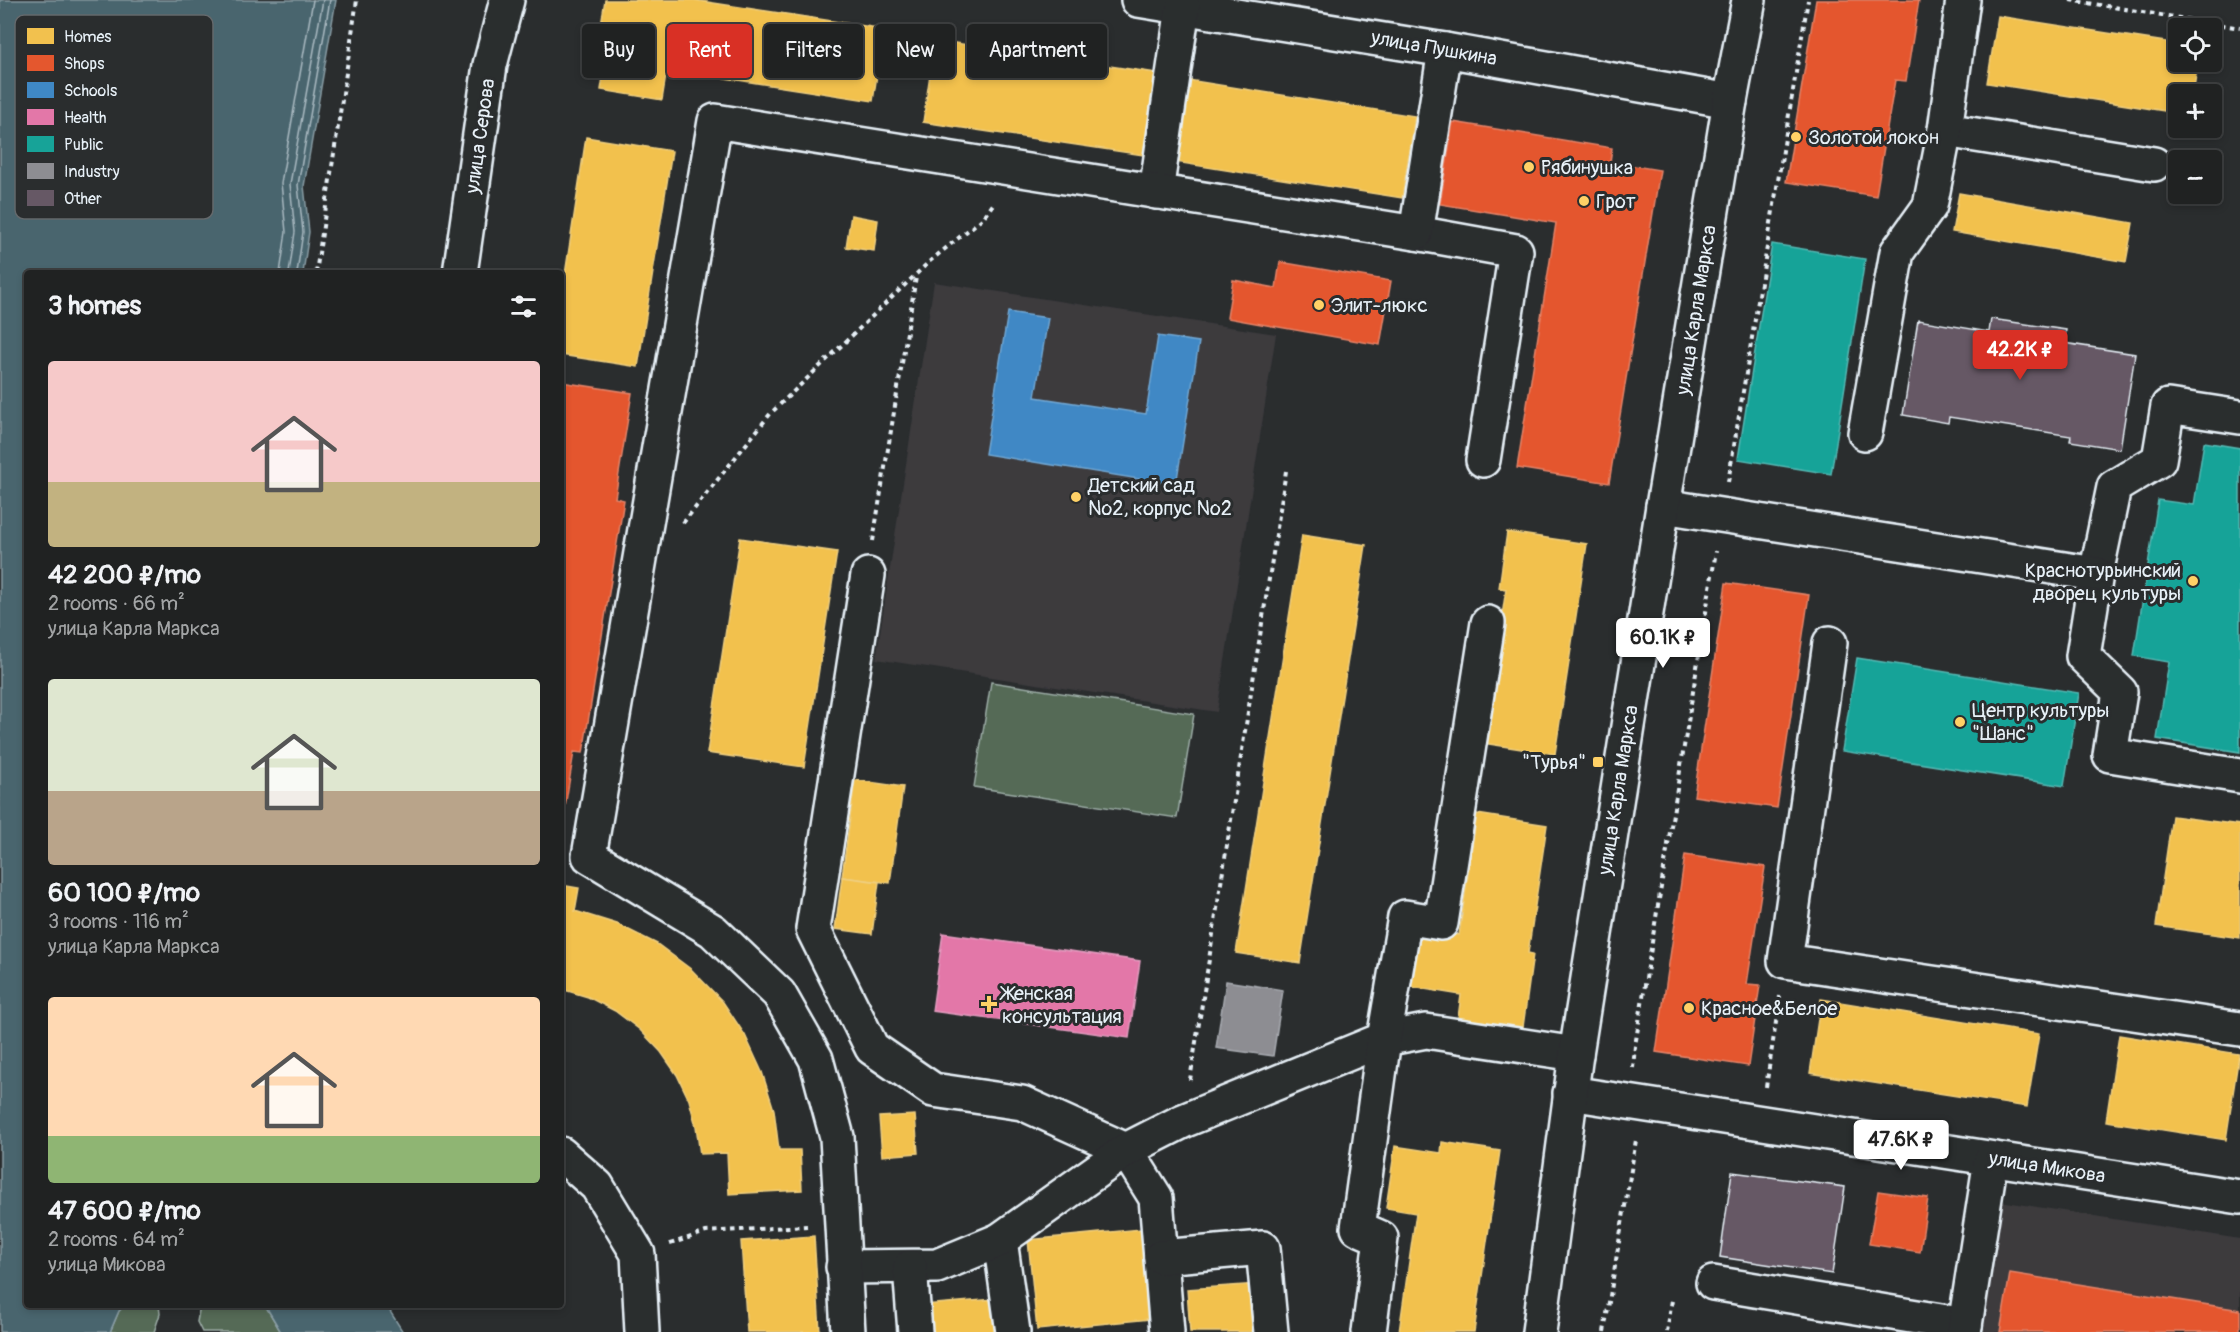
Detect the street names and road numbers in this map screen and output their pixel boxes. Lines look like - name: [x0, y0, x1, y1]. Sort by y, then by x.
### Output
- street label: улица Пушкина: [1368, 24, 1499, 71]
- street label: улица Серова: [459, 77, 500, 196]
- street label: улица Карла Маркса: [1670, 223, 1722, 398]
- street label: улица Карла Маркса: [1592, 703, 1644, 878]
- street label: улица Микова: [1986, 1145, 2107, 1189]

